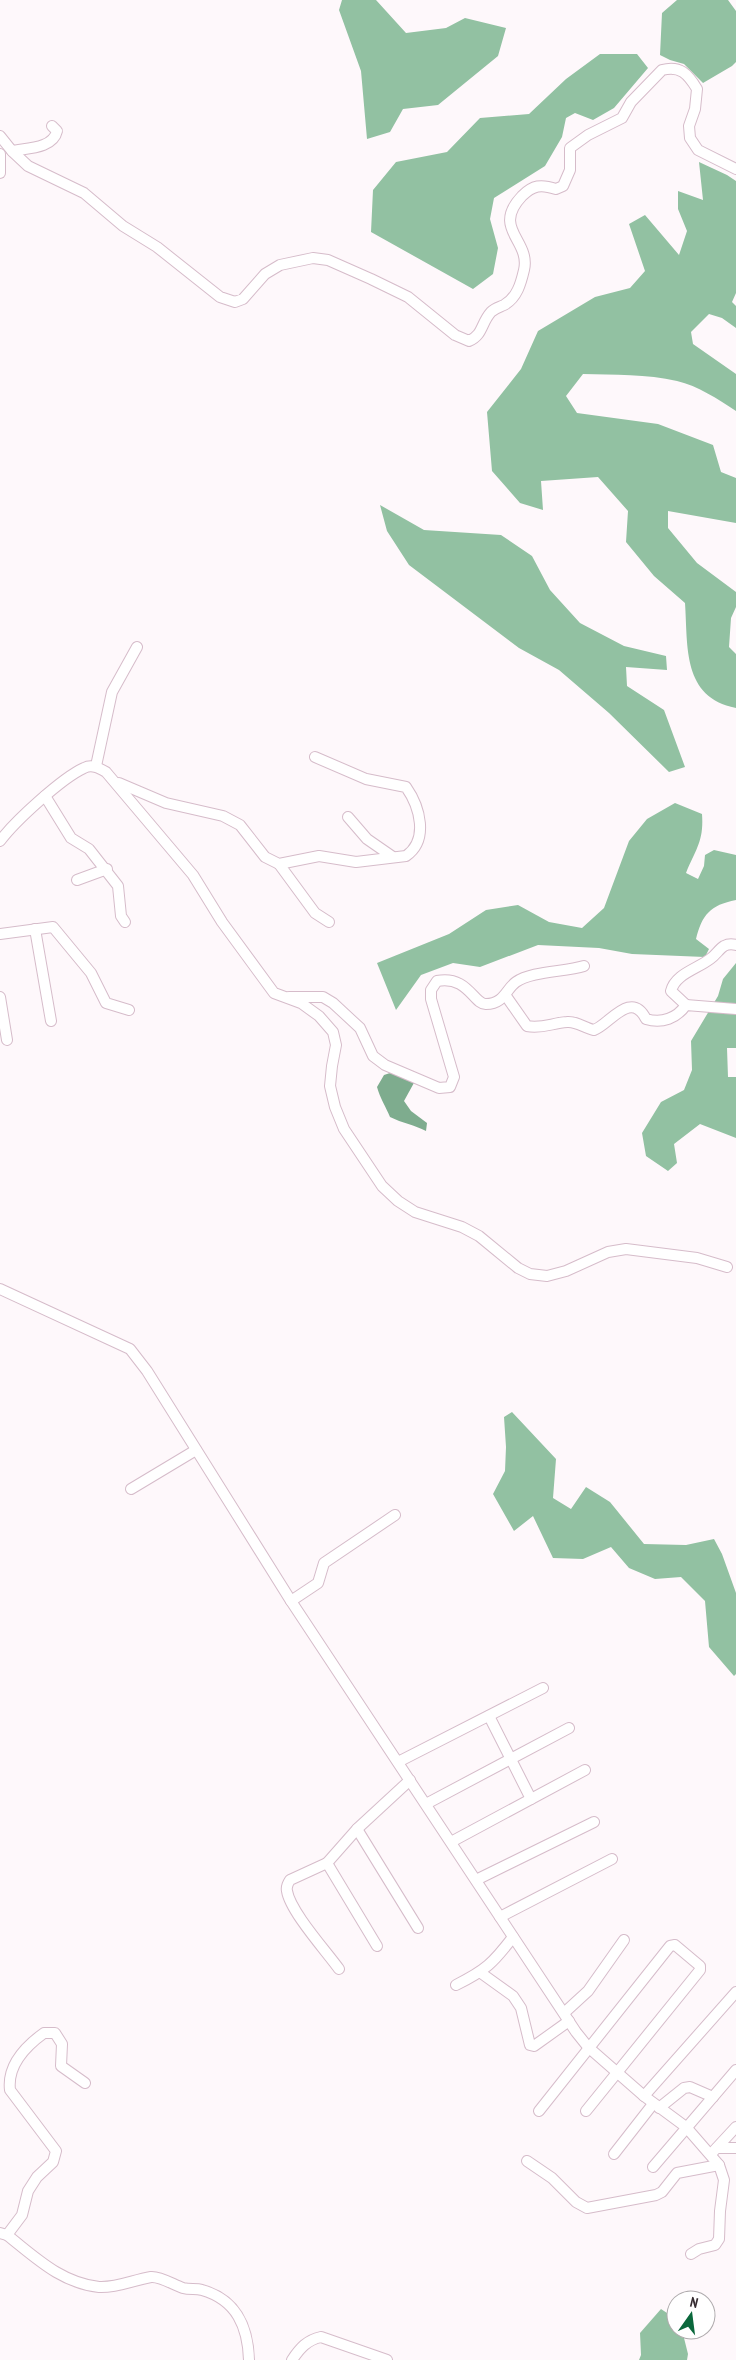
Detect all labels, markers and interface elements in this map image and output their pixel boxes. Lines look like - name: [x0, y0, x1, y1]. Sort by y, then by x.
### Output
- north arrow: [666, 2290, 716, 2340]
- text: N: [688, 2293, 700, 2312]

